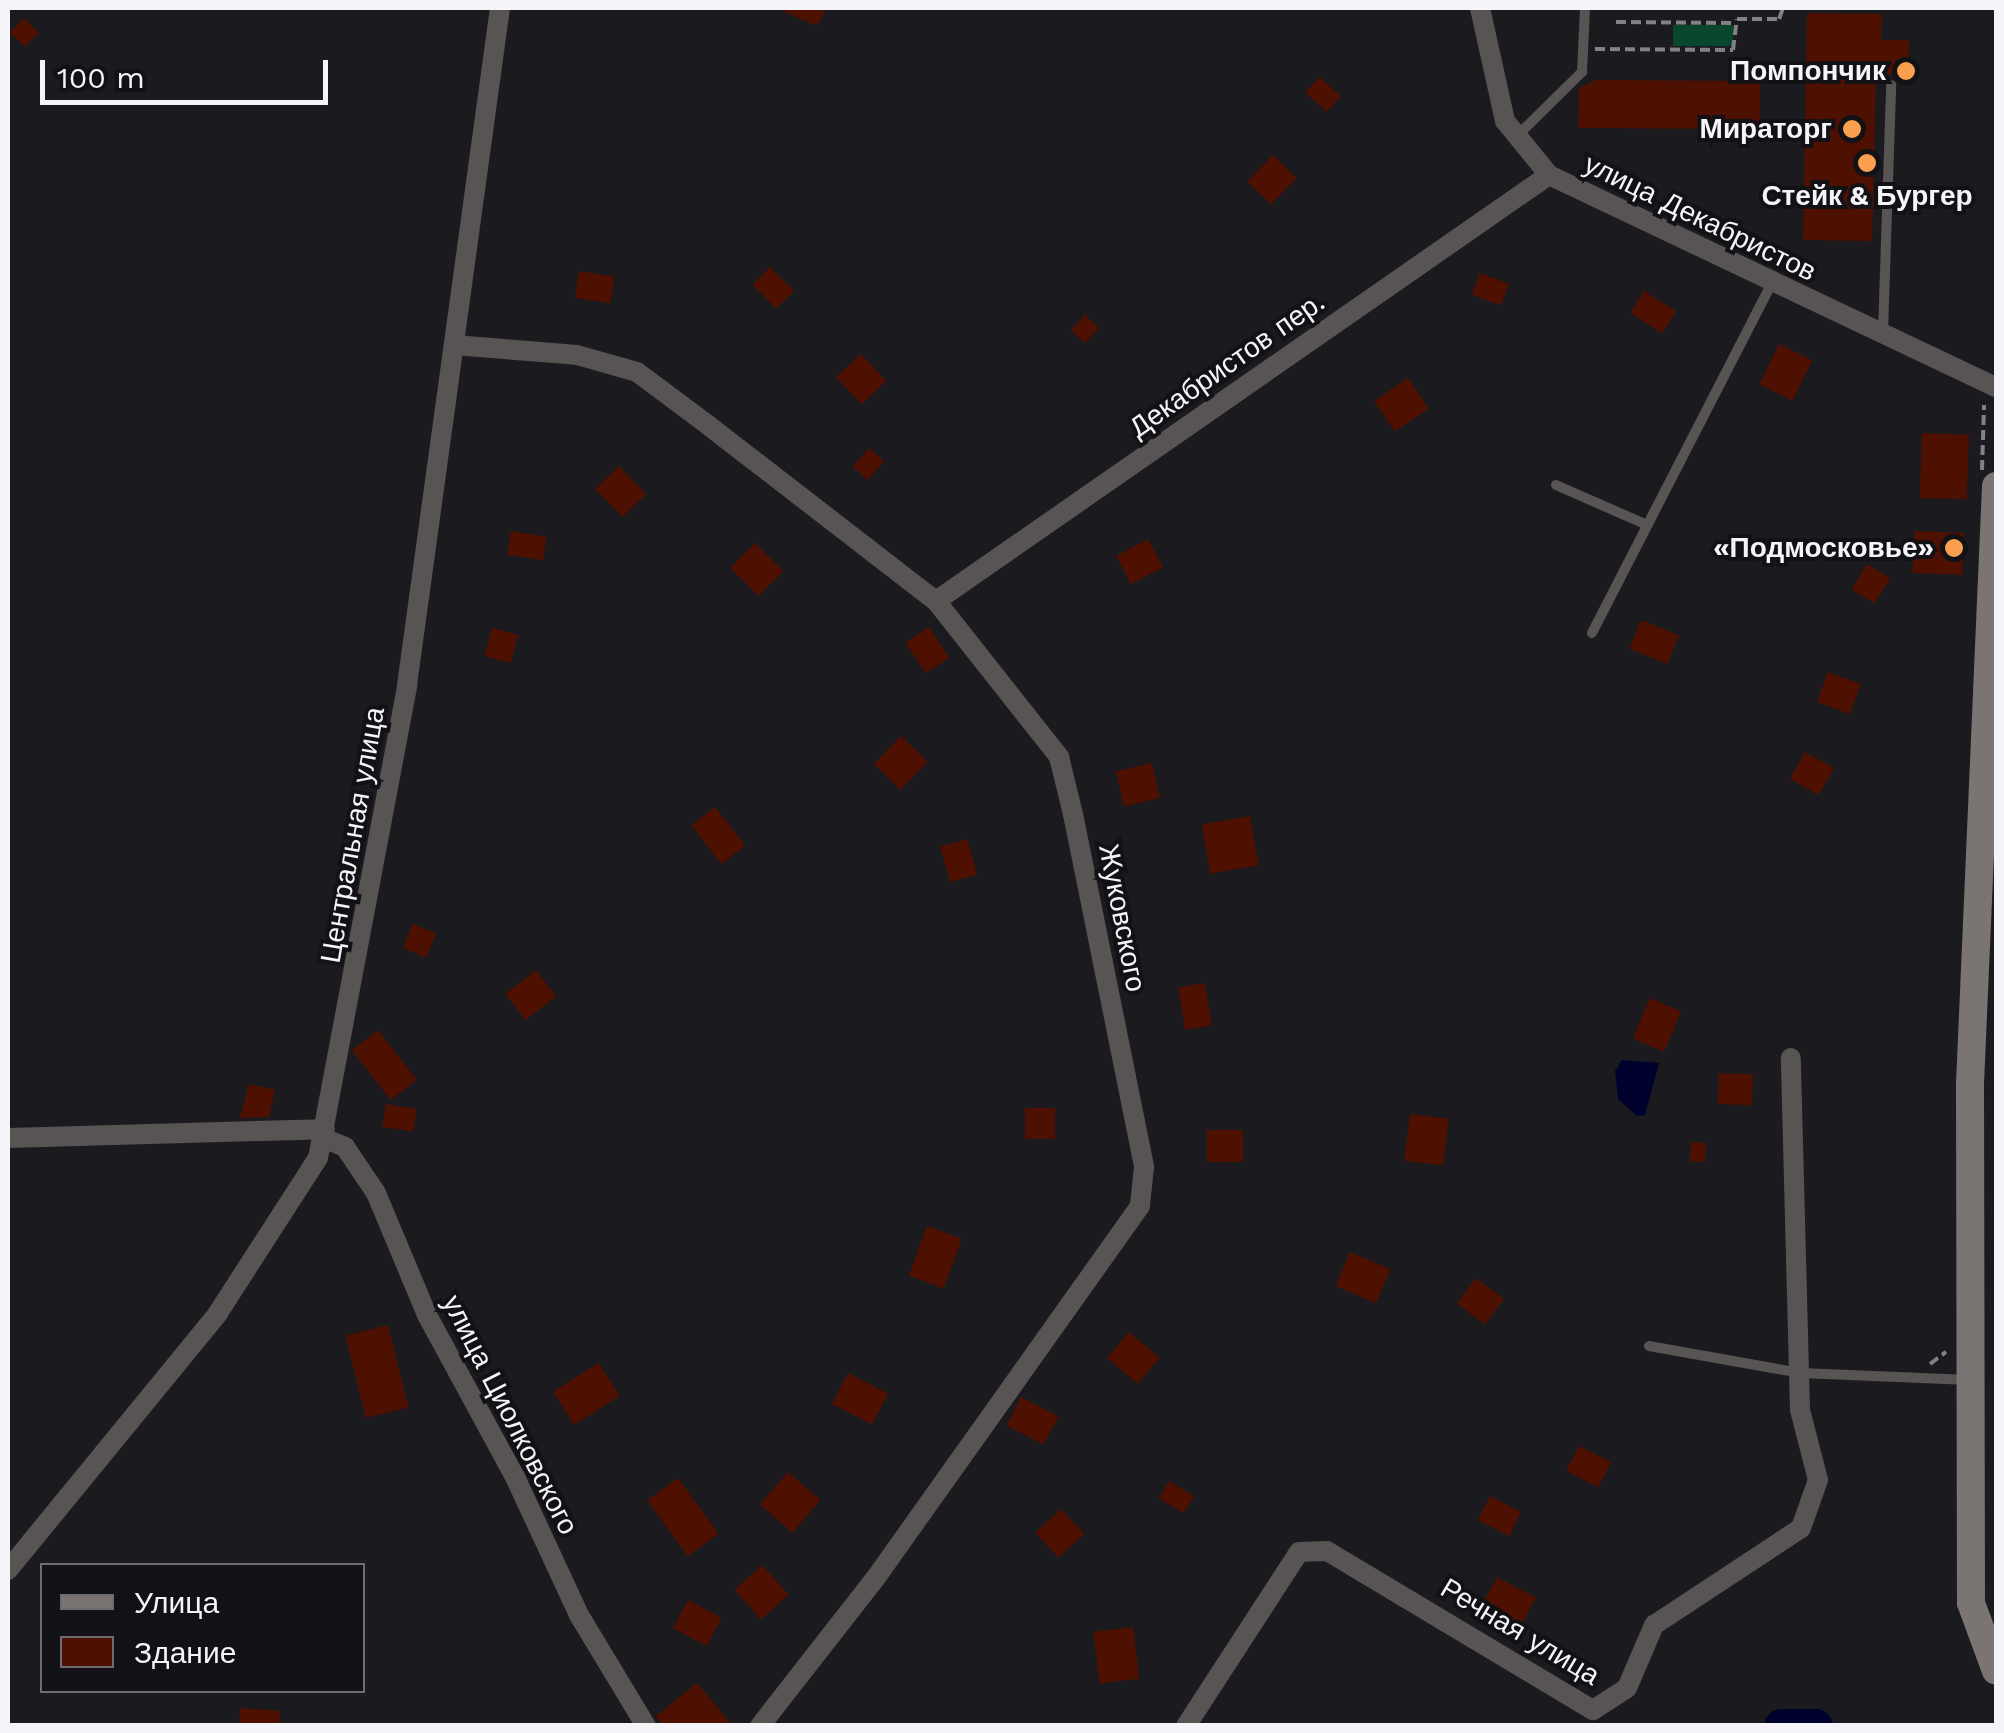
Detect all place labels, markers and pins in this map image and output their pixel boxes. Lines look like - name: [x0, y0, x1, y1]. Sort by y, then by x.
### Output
- place label: Помпончик: [1730, 54, 1886, 88]
- marker: Помпончик: [1895, 60, 1917, 82]
- place label: Мираторг: [1700, 112, 1832, 146]
- marker: Мираторг: [1841, 118, 1863, 140]
- marker: Стейк & Бургер: [1856, 152, 1878, 174]
- place label: Стейк & Бургер: [1761, 179, 1973, 213]
- place label: «Подмосковье»: [1713, 531, 1934, 565]
- marker: «Подмосковье»: [1943, 537, 1965, 559]

